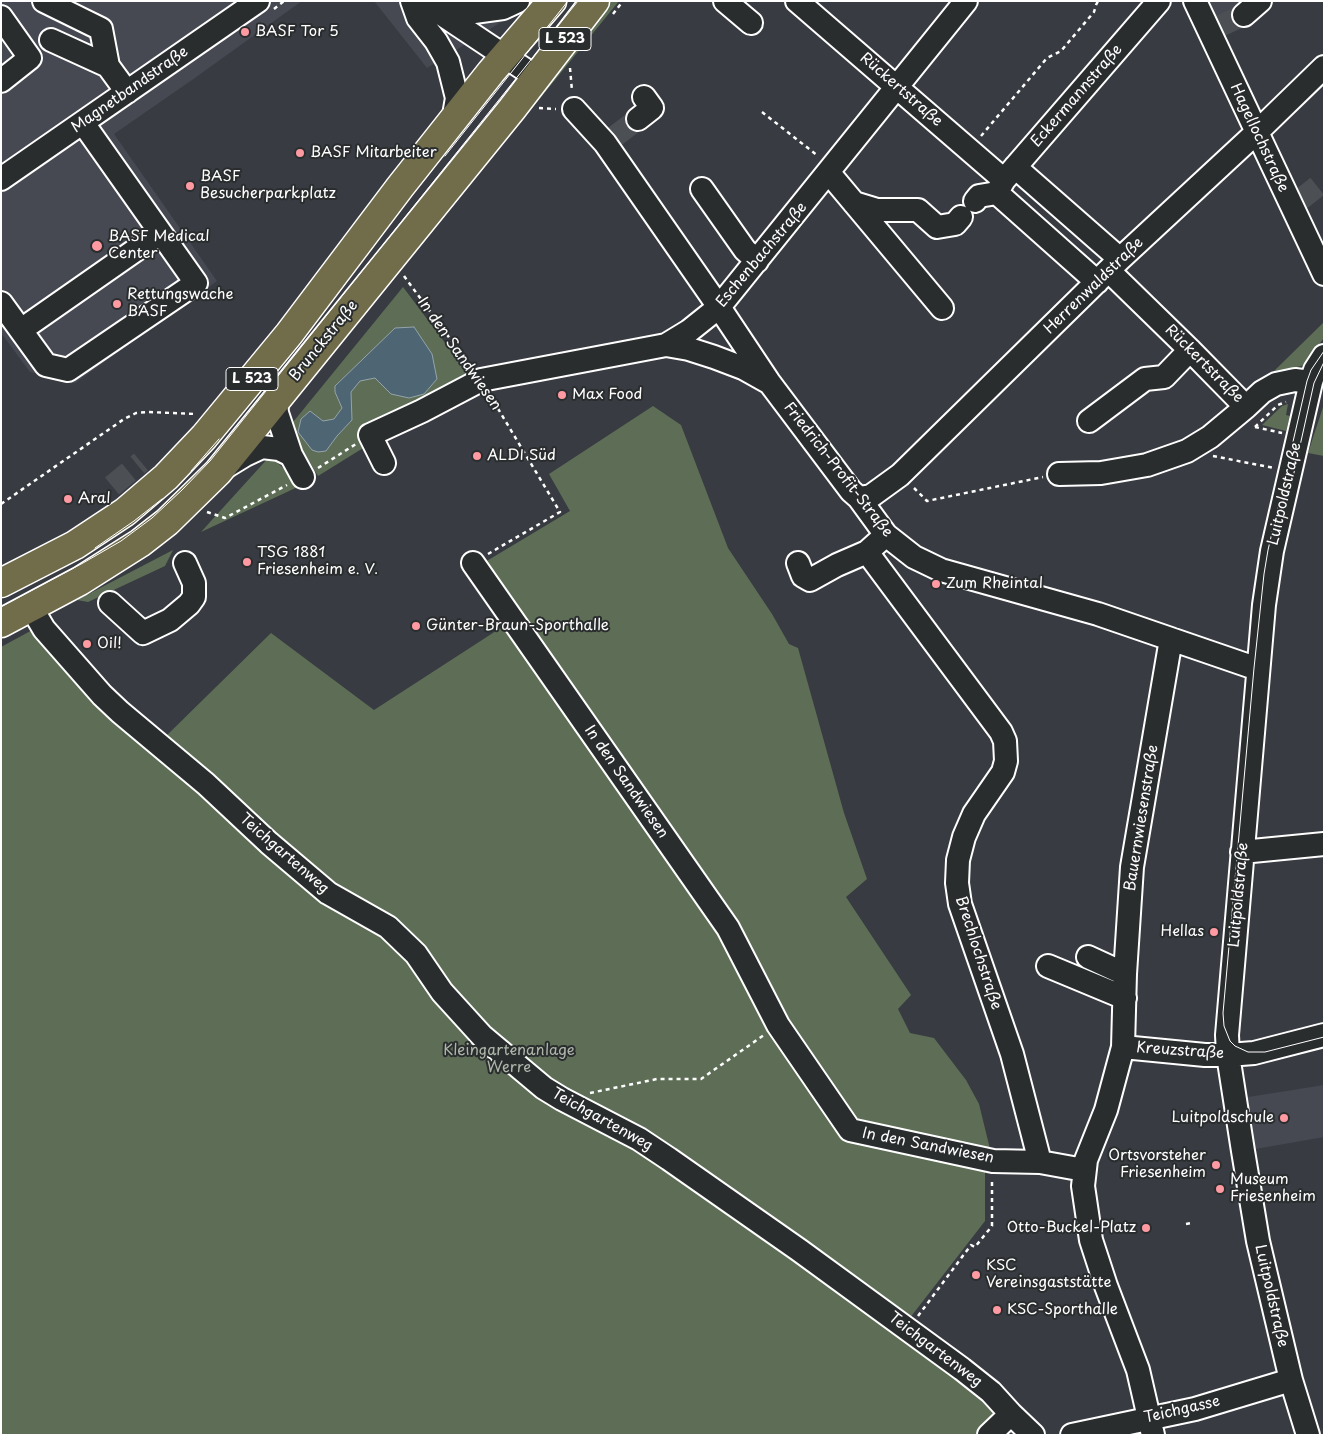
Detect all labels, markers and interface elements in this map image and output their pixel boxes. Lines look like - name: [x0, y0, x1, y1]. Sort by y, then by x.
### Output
- place label: BASF Tor 5: [255, 23, 339, 41]
- marker: BASF Tor 5: [239, 26, 251, 38]
- road number: L 523: [539, 28, 591, 50]
- street label: Eckermannstraße: [1028, 41, 1126, 151]
- street label: Magnetbandstraße: [68, 43, 192, 137]
- street label: Rückertstraße: [856, 49, 946, 131]
- street label: Hagellochstraße: [1226, 81, 1292, 195]
- place label: BASF Mitarbeiter: [310, 144, 437, 162]
- marker: BASF Mitarbeiter: [294, 147, 306, 159]
- place label: BASF Besucherparkplatz: [200, 168, 336, 203]
- marker: BASF Besucherparkplatz: [184, 180, 196, 192]
- street label: Eschenbachstraße: [713, 199, 811, 311]
- place label: BASF Medical Center: [108, 228, 210, 263]
- street label: Herrenwaldstraße: [1041, 234, 1147, 338]
- marker: BASF Medical Center: [90, 239, 104, 253]
- place label: Rettungswache BASF: [127, 286, 233, 321]
- street label: In den Sandwiesen: [413, 294, 505, 414]
- street label: Brunckstraße: [286, 297, 362, 385]
- marker: Rettungswache BASF: [111, 298, 123, 310]
- street label: Rückertstraße: [1161, 321, 1247, 407]
- road number: L 523: [226, 368, 278, 390]
- place label: Max Food: [572, 386, 642, 404]
- marker: Max Food: [556, 389, 568, 401]
- street label: Friedrich-Profit-Straße: [780, 399, 896, 541]
- street label: Luitpoldstraße: [1264, 441, 1306, 547]
- place label: ALDI Süd: [487, 447, 556, 465]
- marker: ALDI Süd: [471, 450, 483, 462]
- place label: Aral: [78, 490, 111, 508]
- marker: Aral: [62, 493, 74, 505]
- place label: TSG 1881 Friesenheim e. V.: [257, 544, 378, 579]
- marker: TSG 1881 Friesenheim e. V.: [241, 556, 253, 568]
- place label: Zum Rheintal: [946, 575, 1043, 593]
- marker: Zum Rheintal: [930, 578, 942, 590]
- place label: Günter-Braun-Sporthalle: [426, 617, 609, 635]
- marker: Günter-Braun-Sporthalle: [410, 620, 422, 632]
- place label: Oil!: [97, 635, 122, 653]
- marker: Oil!: [81, 638, 93, 650]
- street label: In den Sandwiesen: [580, 722, 672, 842]
- street label: Bauernwiesenstraße: [1122, 744, 1162, 892]
- street label: Teichgartenweg: [235, 810, 333, 898]
- street label: Luitpoldstraße: [1225, 842, 1253, 948]
- street label: Brechlochstraße: [951, 894, 1005, 1012]
- place label: Hellas: [1161, 923, 1204, 941]
- marker: Hellas: [1208, 926, 1220, 938]
- street label: Kreuzstraße: [1135, 1039, 1225, 1063]
- park label: Kleingartenanlage Werre: [443, 1042, 575, 1077]
- street label: Teichgartenweg: [548, 1085, 656, 1155]
- place label: Luitpoldschule: [1172, 1109, 1274, 1127]
- marker: Luitpoldschule: [1278, 1112, 1290, 1124]
- street label: In den Sandwiesen: [861, 1124, 995, 1168]
- place label: Ortsvorsteher Friesenheim: [1108, 1147, 1206, 1182]
- marker: Ortsvorsteher Friesenheim: [1210, 1159, 1222, 1171]
- place label: Museum Friesenheim: [1230, 1171, 1316, 1206]
- marker: Museum Friesenheim: [1214, 1183, 1226, 1195]
- place label: Otto-Buckel-Platz: [1007, 1219, 1136, 1237]
- marker: Otto-Buckel-Platz: [1140, 1222, 1152, 1234]
- street label: Luitpoldstraße: [1250, 1243, 1292, 1349]
- place label: KSC Vereinsgaststätte: [986, 1257, 1111, 1292]
- marker: KSC Vereinsgaststätte: [970, 1269, 982, 1281]
- place label: KSC-Sporthalle: [1007, 1301, 1118, 1319]
- marker: KSC-Sporthalle: [991, 1304, 1003, 1316]
- street label: Teichgartenweg: [884, 1309, 986, 1391]
- street label: Teichgasse: [1142, 1393, 1222, 1427]

